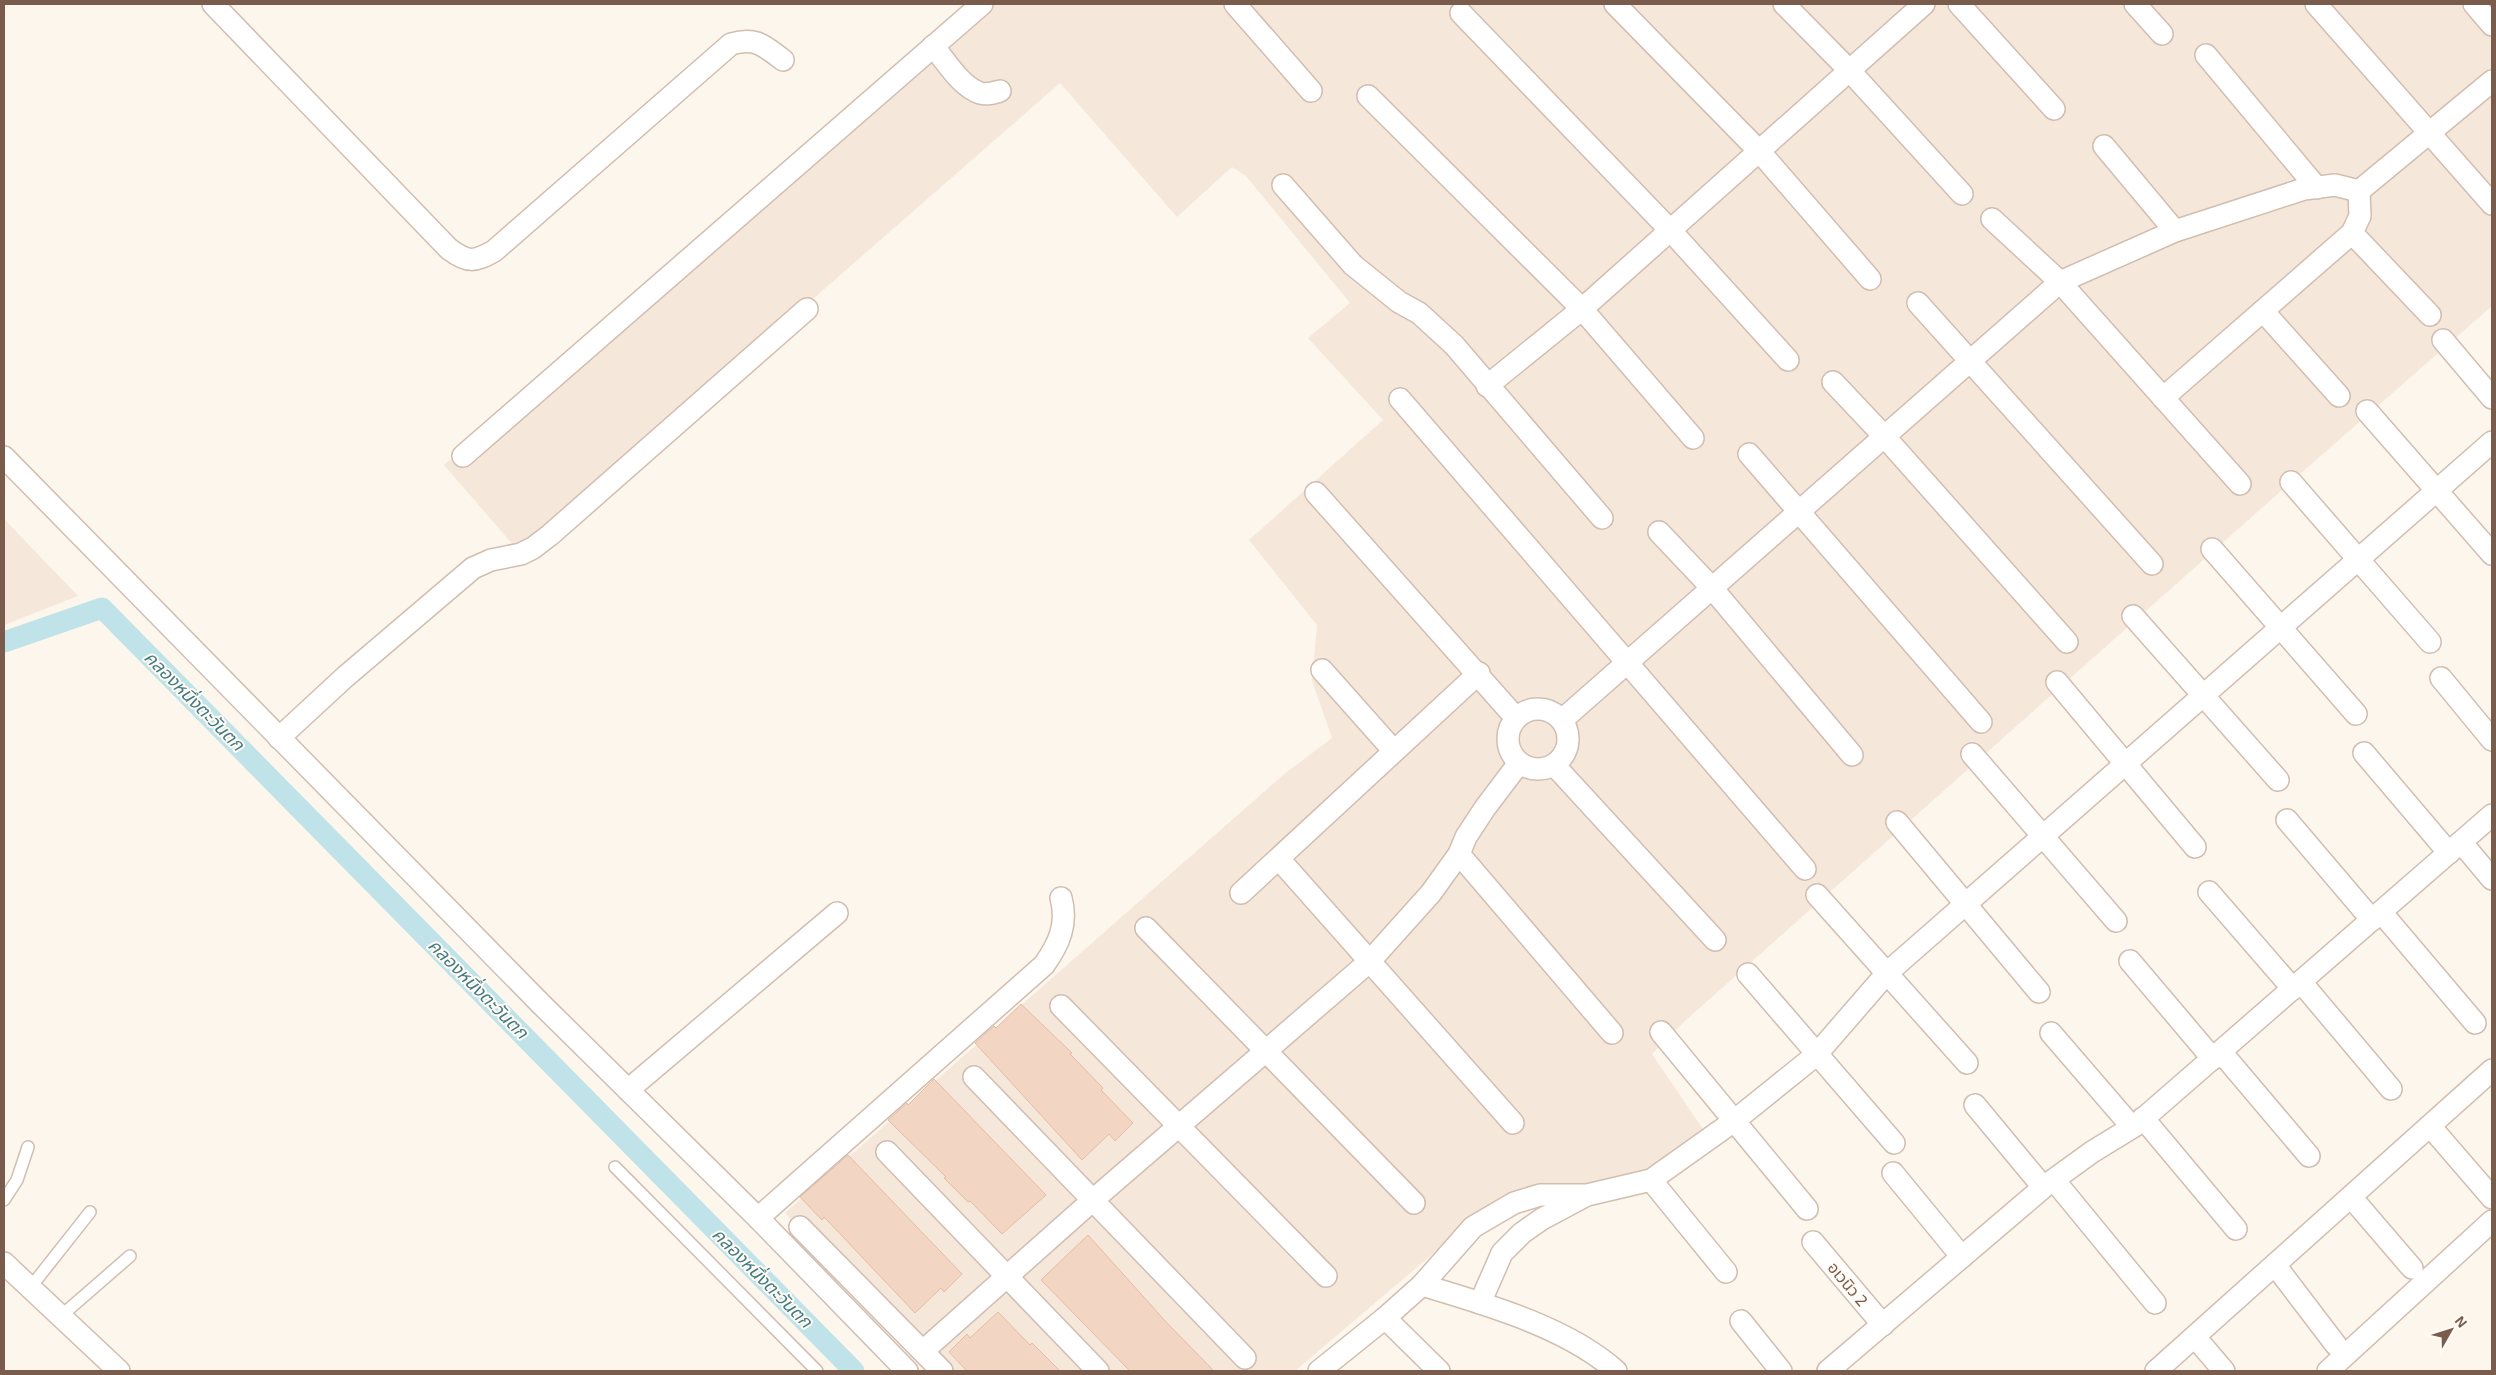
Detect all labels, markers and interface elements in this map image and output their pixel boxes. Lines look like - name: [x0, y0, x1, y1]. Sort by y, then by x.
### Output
- water label: คลองหนึ่งตะวันตก: [140, 645, 251, 756]
- water label: คลองหนึ่งตะวันตก: [424, 933, 535, 1044]
- water label: คลองหนึ่งตะวันตก: [708, 1222, 819, 1333]
- street label: อเวนิว 2: [1824, 1258, 1872, 1310]
- north arrow: [2426, 1305, 2476, 1355]
- text: N: [2452, 1312, 2471, 1331]

